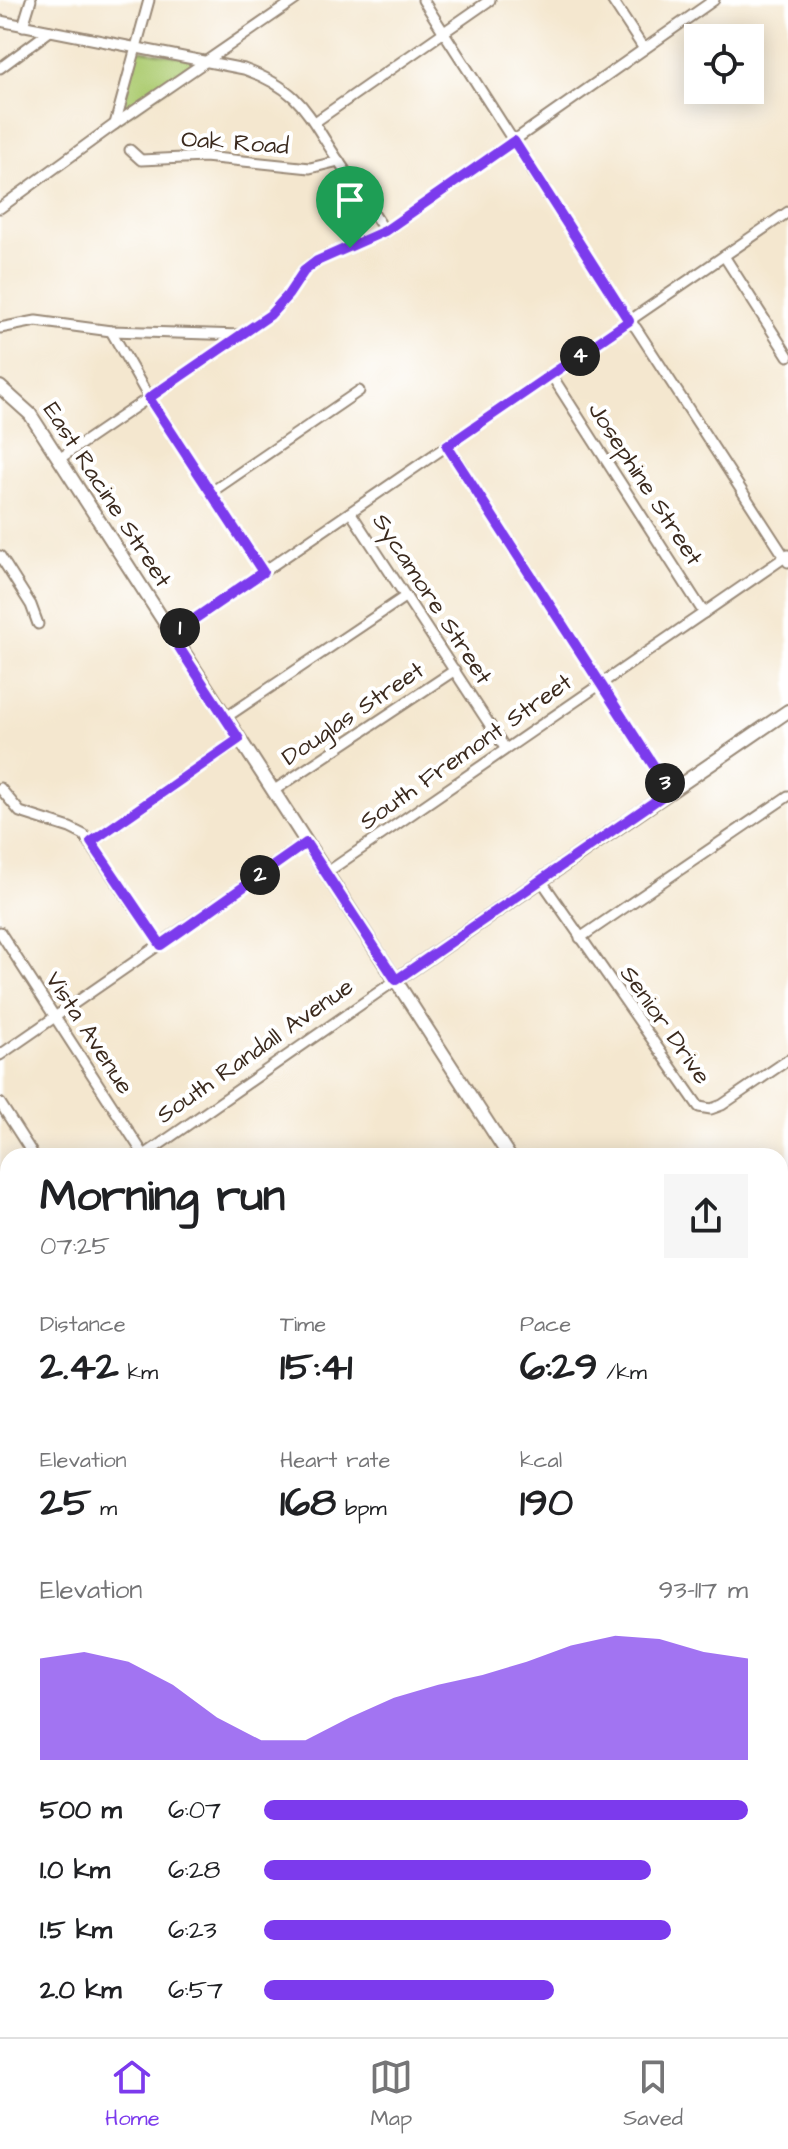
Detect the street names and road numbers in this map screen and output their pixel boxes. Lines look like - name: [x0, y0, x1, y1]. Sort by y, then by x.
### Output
- street label: Oak Road: [180, 122, 290, 164]
- street label: East Racine Street: [34, 396, 180, 594]
- street label: Josephine Street: [579, 396, 711, 573]
- street label: Sycamore Street: [363, 507, 500, 692]
- street label: Douglas Street: [275, 654, 432, 775]
- street label: South Fremont Street: [353, 665, 579, 838]
- street label: Senior Drive: [611, 959, 719, 1091]
- street label: Vista Avenue: [37, 965, 141, 1101]
- street label: South Randall Avenue: [150, 970, 360, 1132]

